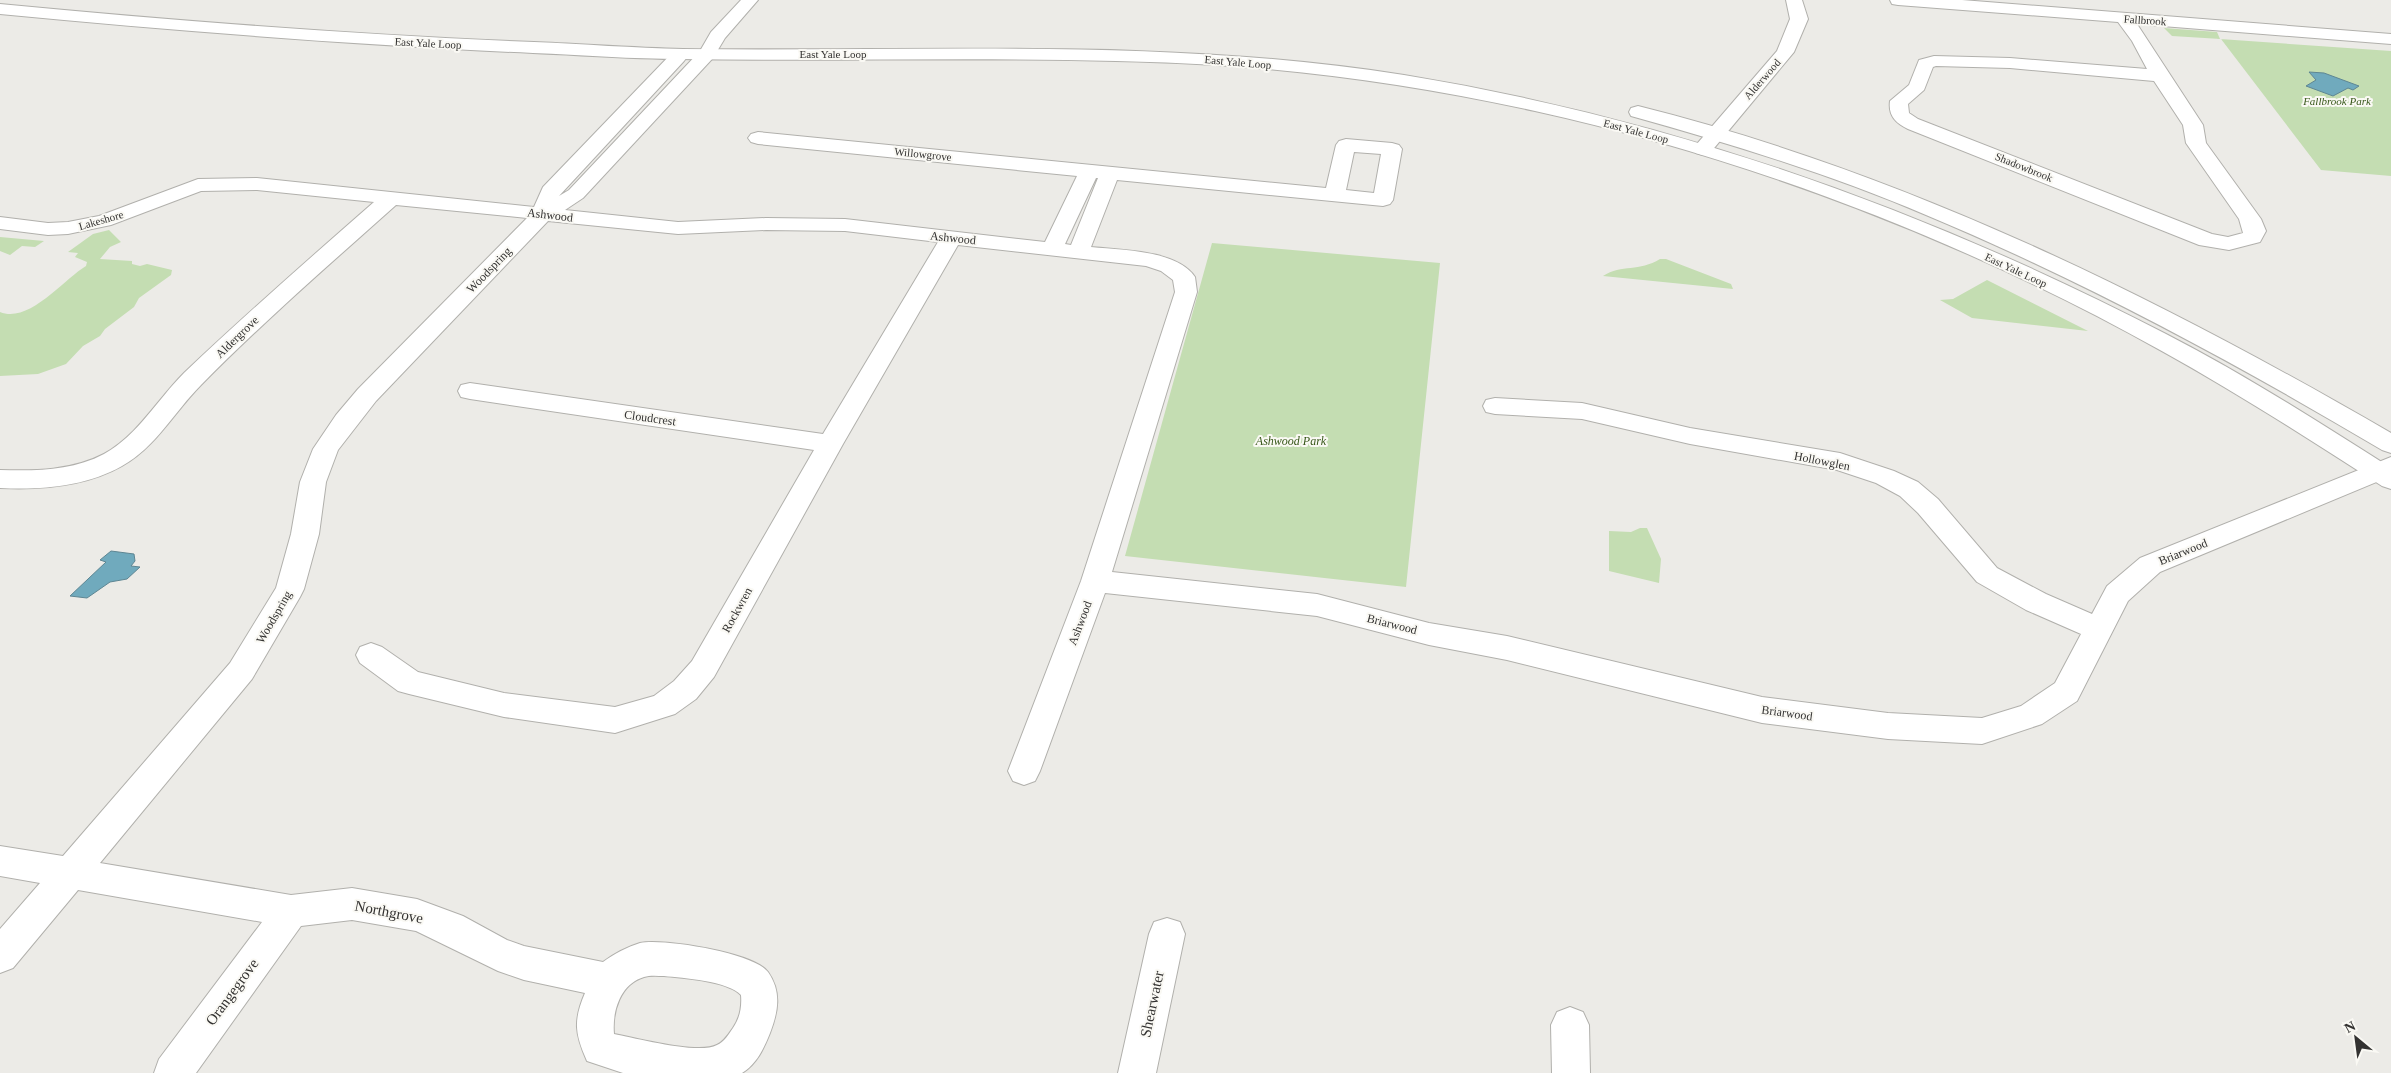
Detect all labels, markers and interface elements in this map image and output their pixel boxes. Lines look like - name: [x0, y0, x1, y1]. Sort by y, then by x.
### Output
- street label: Fallbrook: [2123, 13, 2167, 28]
- street label: East Yale Loop: [394, 35, 462, 51]
- street label: East Yale Loop: [800, 48, 867, 60]
- street label: East Yale Loop: [1204, 53, 1272, 71]
- street label: Alderwood: [1741, 56, 1783, 102]
- park label: Fallbrook Park: [2302, 95, 2372, 107]
- street label: East Yale Loop: [1602, 117, 1670, 146]
- street label: Willowgrove: [894, 145, 952, 163]
- street label: Shadowbrook: [1993, 150, 2055, 184]
- street label: Ashwood: [526, 205, 574, 225]
- street label: Lakeshore: [77, 208, 125, 232]
- street label: Ashwood: [929, 229, 977, 247]
- street label: Woodspring: [464, 244, 514, 296]
- street label: East Yale Loop: [1983, 250, 2049, 290]
- street label: Aldergrove: [213, 313, 261, 361]
- street label: Cloudcrest: [623, 407, 677, 429]
- park label: Ashwood Park: [1255, 434, 1327, 448]
- street label: Hollowglen: [1793, 449, 1851, 473]
- street label: Briarwood: [2157, 536, 2209, 568]
- street label: Rockwren: [719, 585, 755, 635]
- street label: Woodspring: [253, 588, 295, 646]
- street label: Ashwood: [1065, 599, 1095, 647]
- street label: Briarwood: [1365, 611, 1419, 637]
- street label: Briarwood: [1761, 702, 1813, 724]
- street label: Northgrove: [354, 898, 425, 927]
- street label: Orangegrove: [203, 955, 262, 1028]
- street label: Shearwater: [1137, 969, 1167, 1039]
- north arrow: [2331, 1013, 2381, 1063]
- text: N: [2342, 1018, 2358, 1036]

